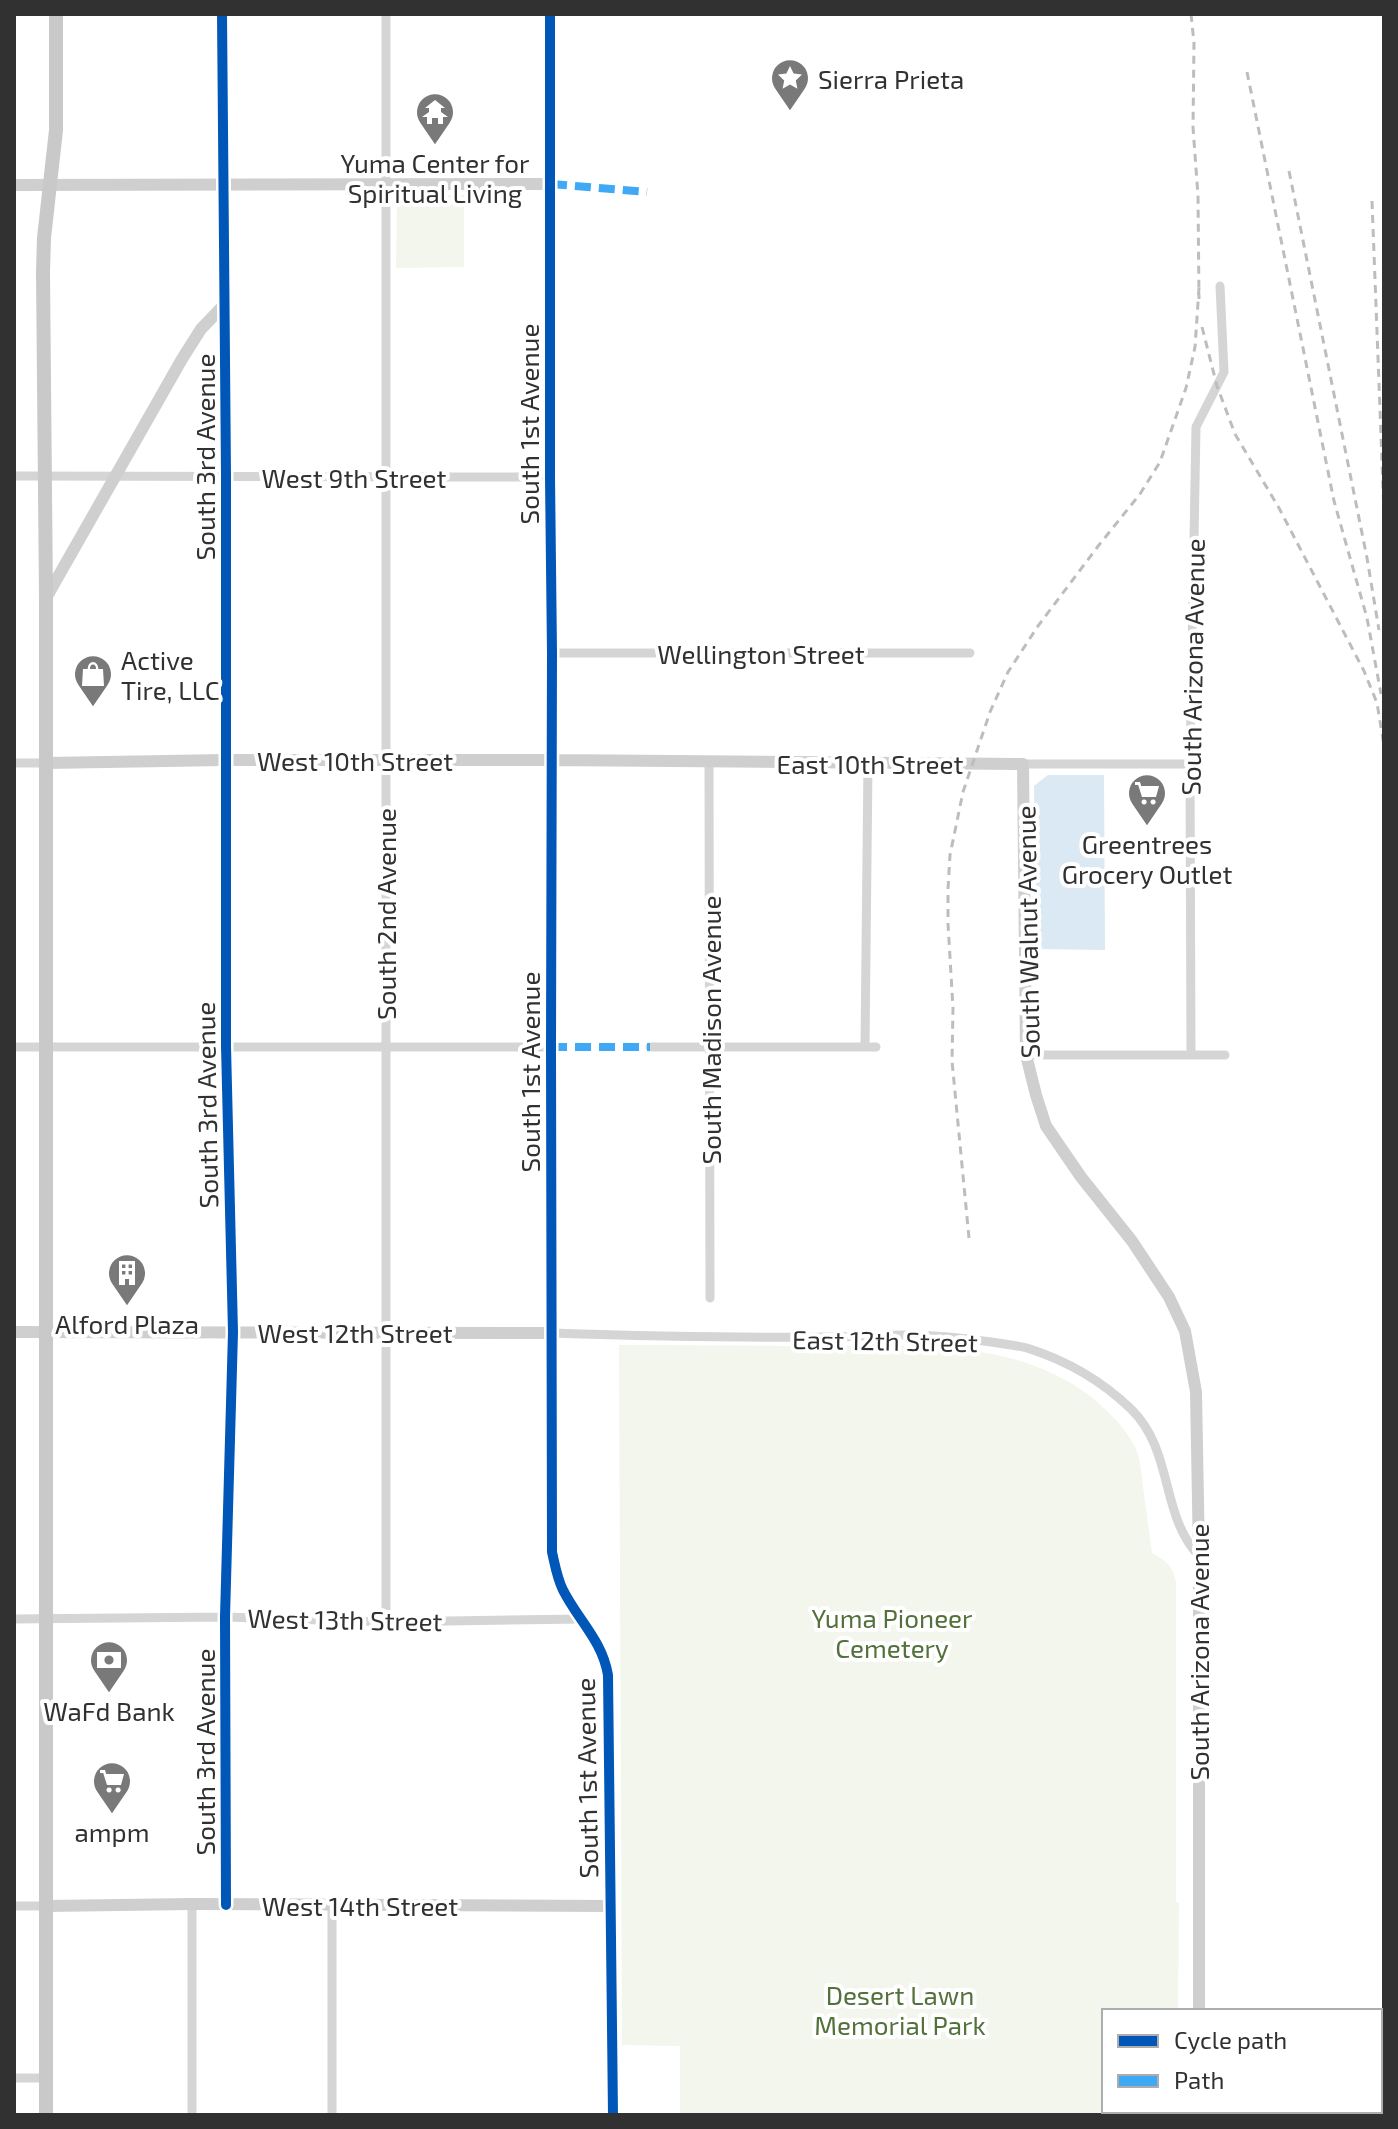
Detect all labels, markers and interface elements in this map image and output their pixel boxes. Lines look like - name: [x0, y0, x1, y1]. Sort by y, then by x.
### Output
- place icon: Sierra Prieta: [769, 57, 811, 112]
- place label: Sierra Prieta: [818, 63, 964, 94]
- temple icon: Yuma Center for Spiritual Living: [414, 91, 456, 146]
- place label: Yuma Center for Spiritual Living: [341, 147, 529, 208]
- street label: South 1st Avenue: [513, 324, 544, 524]
- street label: South 3rd Avenue: [189, 354, 220, 560]
- street label: West 9th Street: [262, 462, 447, 493]
- street label: South Arizona Avenue: [1174, 538, 1210, 796]
- street label: Wellington Street: [657, 638, 865, 669]
- place label: Active Tire, LLC: [121, 644, 219, 705]
- shop icon: Active Tire, LLC: [72, 653, 114, 708]
- street label: West 10th Street: [257, 745, 453, 776]
- street label: East 10th Street: [777, 748, 964, 779]
- supermarket icon: Greentrees Grocery Outlet: [1126, 772, 1168, 827]
- street label: South Walnut Avenue: [1009, 805, 1045, 1059]
- street label: South 2nd Avenue: [370, 808, 401, 1020]
- place label: Greentrees Grocery Outlet: [1062, 828, 1232, 889]
- street label: South Madison Avenue: [695, 896, 726, 1164]
- street label: South 1st Avenue: [514, 972, 545, 1172]
- street label: South 3rd Avenue: [189, 1001, 223, 1209]
- building icon: Alford Plaza: [106, 1252, 148, 1307]
- place label: Alford Plaza: [55, 1308, 199, 1339]
- street label: West 12th Street: [257, 1317, 453, 1348]
- street label: East 12th Street: [792, 1323, 978, 1357]
- street label: South Arizona Avenue: [1183, 1523, 1214, 1781]
- street label: West 13th Street: [247, 1602, 443, 1636]
- park label: Yuma Pioneer Cemetery: [811, 1602, 973, 1663]
- bank icon: WaFd Bank: [88, 1639, 130, 1694]
- street label: South 3rd Avenue: [189, 1649, 220, 1855]
- street label: South 1st Avenue: [569, 1677, 603, 1879]
- place label: WaFd Bank: [43, 1695, 175, 1726]
- supermarket icon: ampm: [91, 1760, 133, 1815]
- place label: ampm: [75, 1816, 149, 1847]
- street label: West 14th Street: [262, 1890, 458, 1921]
- park label: Desert Lawn Memorial Park: [814, 1979, 986, 2040]
- legend: [1102, 2009, 1382, 2113]
- text: Cycle path: [1174, 2025, 1287, 2054]
- text: Path: [1174, 2065, 1224, 2094]

